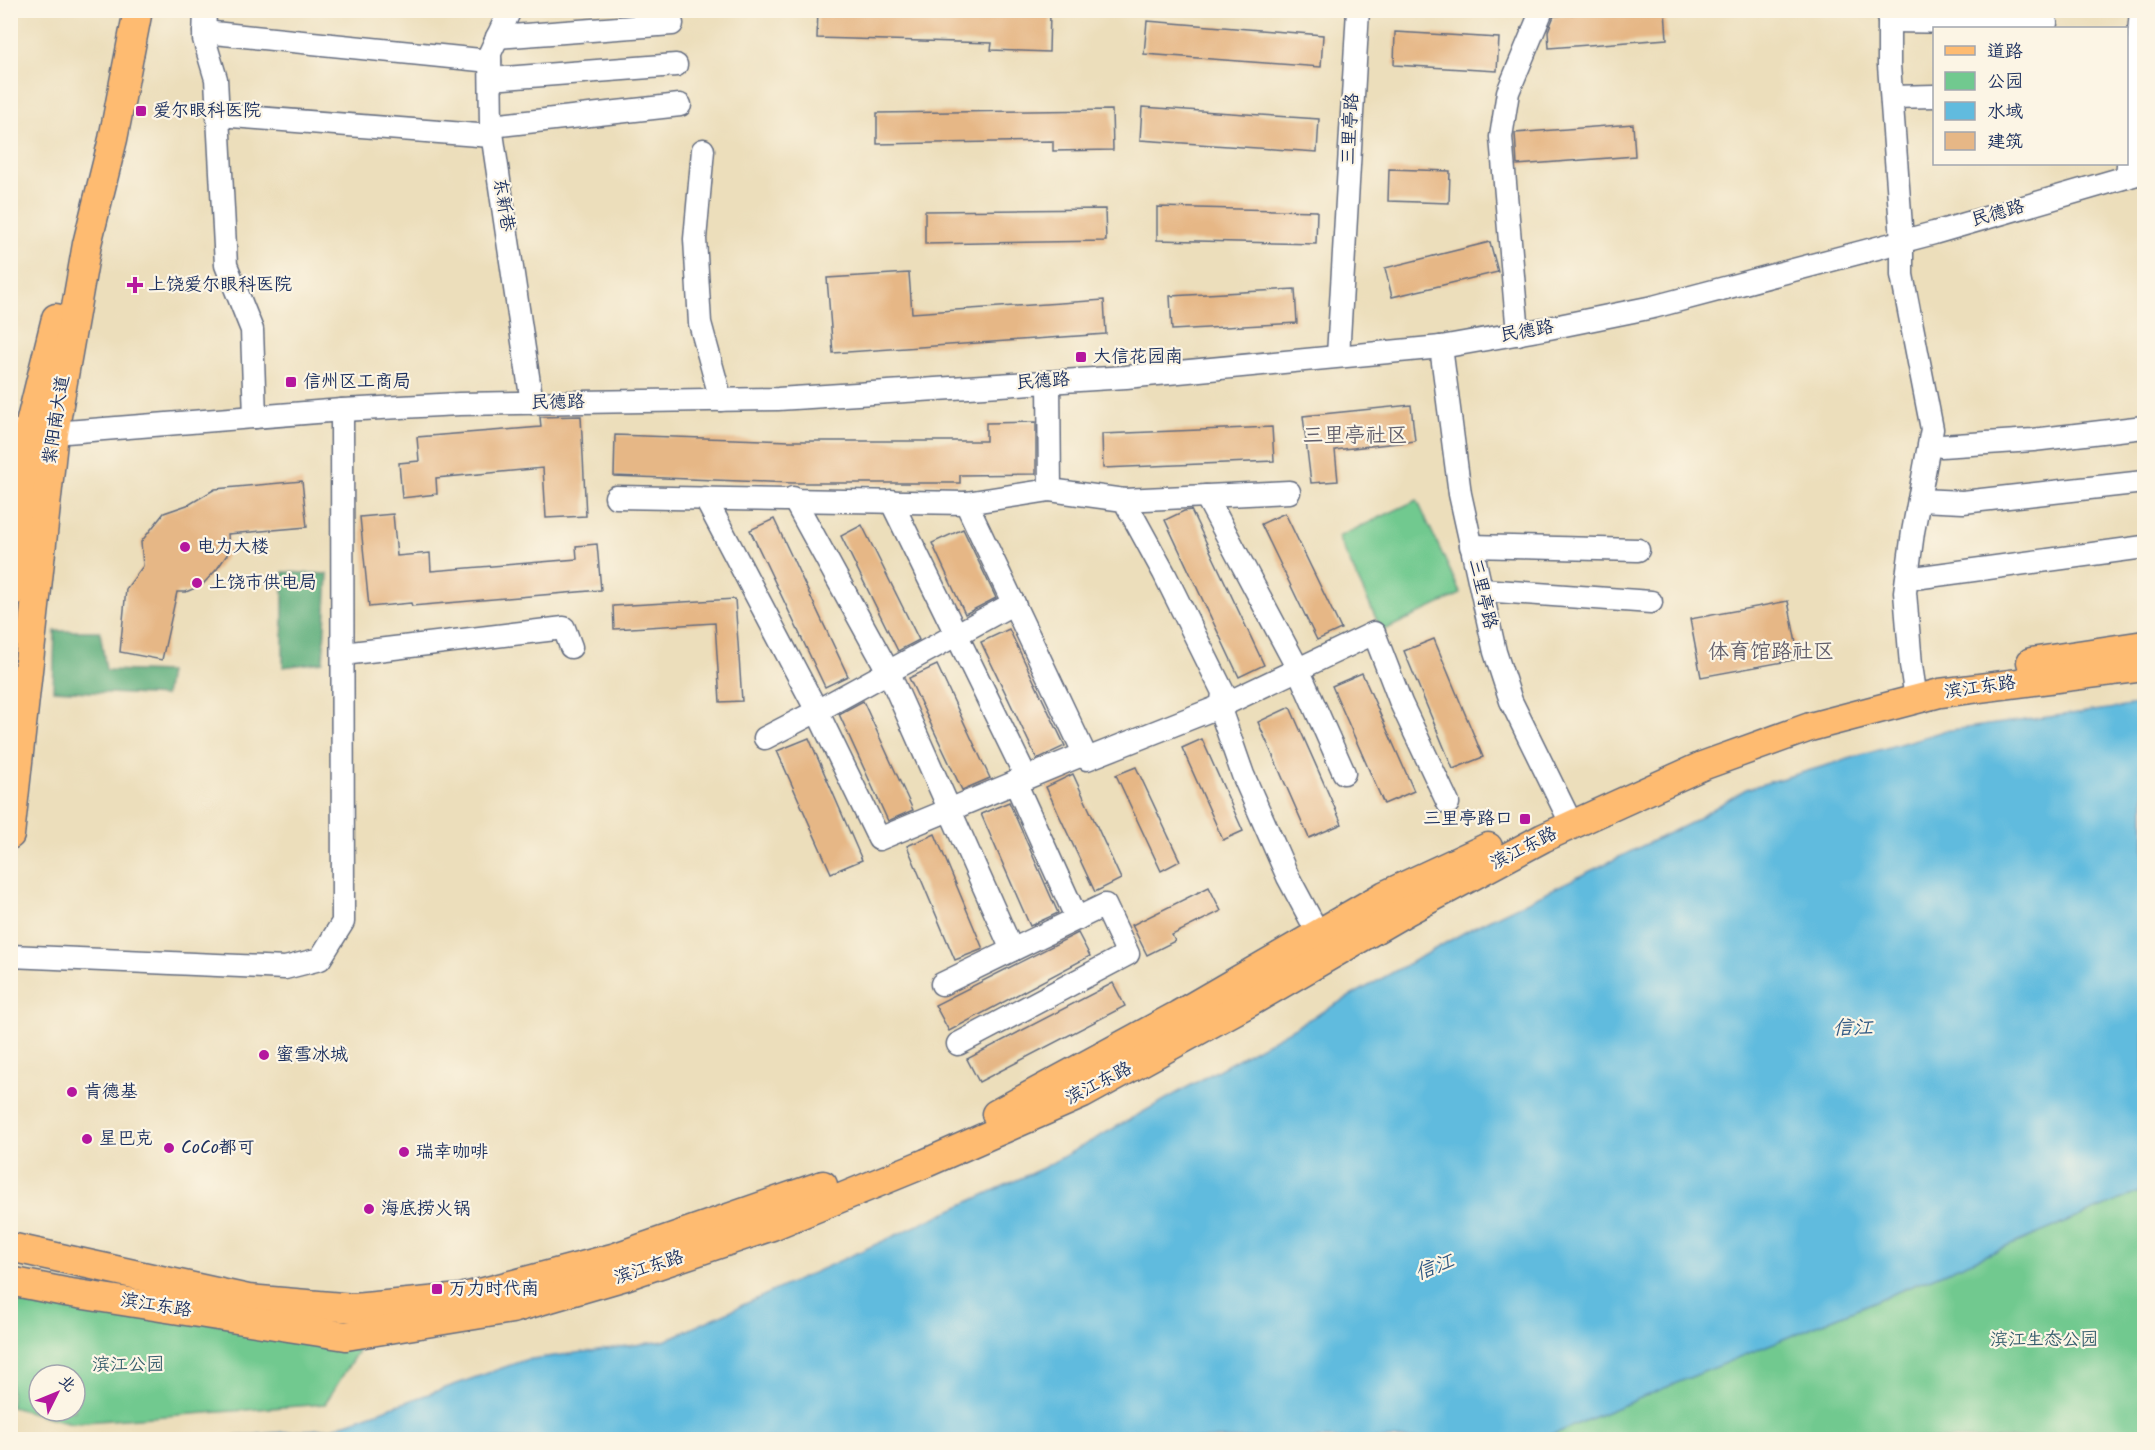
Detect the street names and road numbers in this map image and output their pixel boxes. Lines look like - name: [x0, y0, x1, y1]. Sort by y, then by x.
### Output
- street label: 三里亭路: [1335, 92, 1367, 166]
- street label: 东新巷: [484, 176, 522, 234]
- street label: 民德路: [1968, 193, 2028, 235]
- street label: 民德路: [1498, 313, 1556, 351]
- street label: 民德路: [1015, 366, 1071, 398]
- street label: 紫阳南大道: [36, 373, 78, 467]
- street label: 民德路: [531, 388, 585, 418]
- street label: 三里亭路: [1460, 556, 1504, 632]
- street label: 滨江东路: [1942, 669, 2018, 707]
- street label: 滨江东路: [1485, 820, 1563, 878]
- street label: 滨江东路: [1060, 1055, 1138, 1113]
- street label: 滨江东路: [610, 1243, 688, 1293]
- street label: 滨江东路: [118, 1286, 194, 1326]

